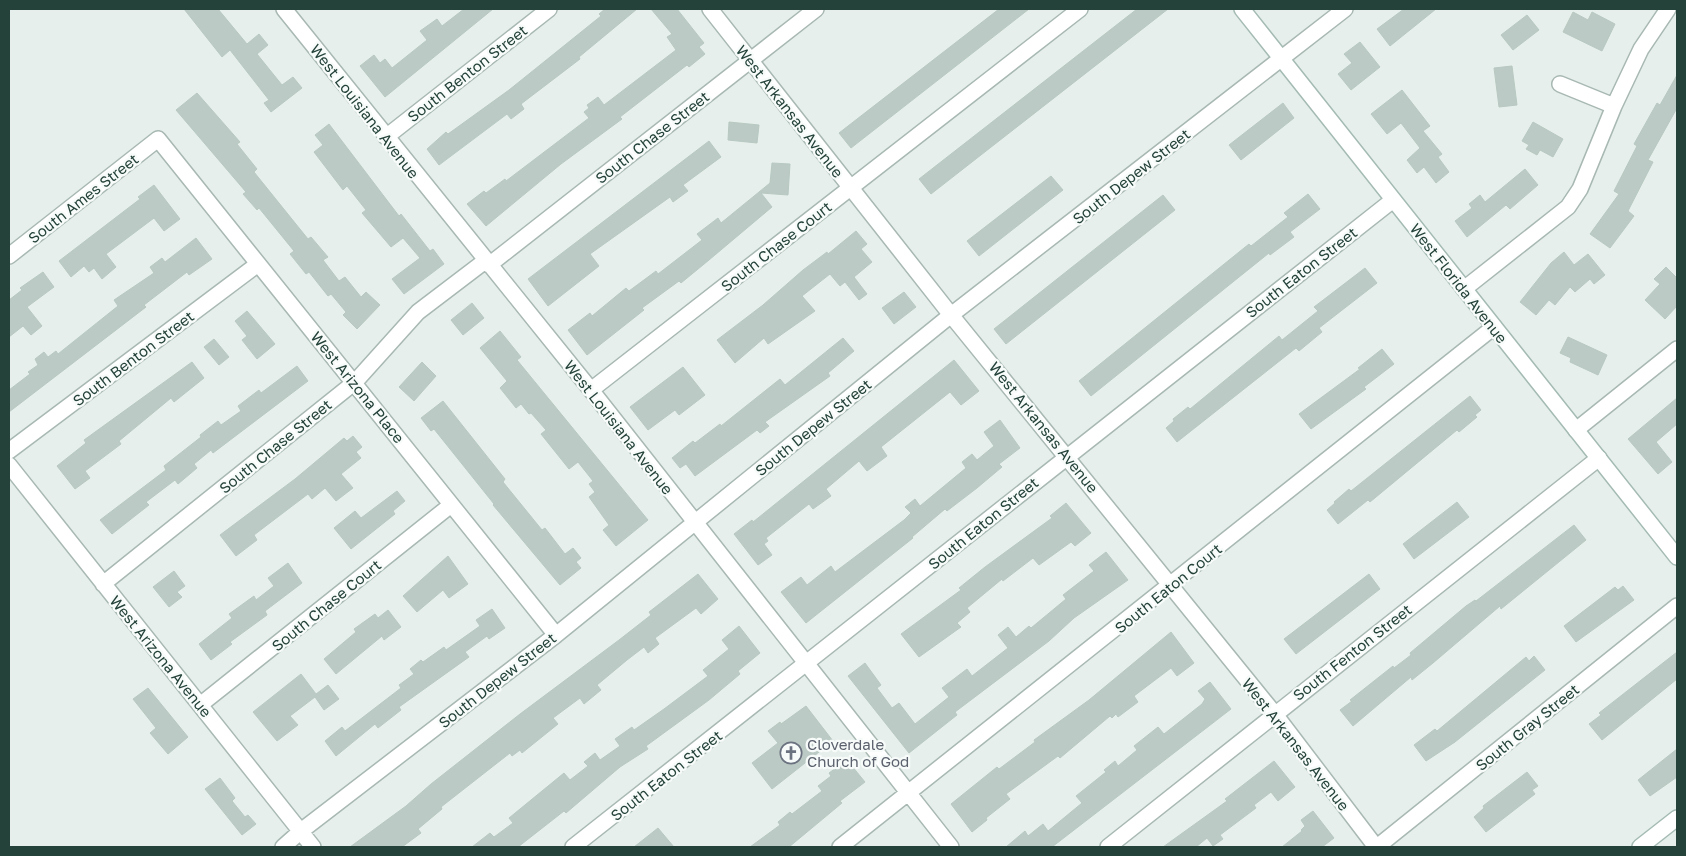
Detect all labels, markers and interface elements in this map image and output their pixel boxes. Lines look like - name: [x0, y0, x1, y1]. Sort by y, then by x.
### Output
- street label: South Benton Street: [404, 21, 530, 125]
- street label: West Louisiana Avenue: [307, 40, 423, 182]
- street label: West Arkansas Avenue: [733, 41, 848, 181]
- street label: South Chase Street: [592, 87, 712, 187]
- street label: South Depew Street: [1069, 125, 1193, 227]
- street label: South Ames Street: [24, 149, 142, 247]
- street label: South Chase Court: [717, 197, 835, 295]
- street label: West Florida Avenue: [1407, 220, 1512, 347]
- street label: South Eaton Street: [1242, 223, 1360, 321]
- street label: South Benton Street: [69, 307, 197, 409]
- street label: West Arizona Place: [308, 328, 409, 447]
- street label: West Louisiana Avenue: [561, 356, 677, 498]
- street label: West Arkansas Avenue: [986, 358, 1103, 496]
- street label: South Depew Street: [751, 375, 875, 479]
- street label: South Chase Street: [215, 395, 335, 497]
- street label: South Eaton Street: [924, 473, 1042, 573]
- street label: South Eaton Court: [1111, 539, 1225, 637]
- street label: South Chase Court: [268, 555, 384, 655]
- street label: West Arizona Avenue: [106, 592, 216, 721]
- street label: South Fenton Street: [1289, 600, 1415, 704]
- street label: South Depew Street: [435, 629, 559, 731]
- street label: West Arkansas Avenue: [1239, 674, 1354, 814]
- street label: South Gray Street: [1472, 680, 1582, 774]
- street label: South Eaton Street: [607, 726, 725, 824]
- place label: Cloverdale Church of God: [807, 735, 909, 770]
- church icon: Cloverdale Church of God: [779, 741, 803, 765]

